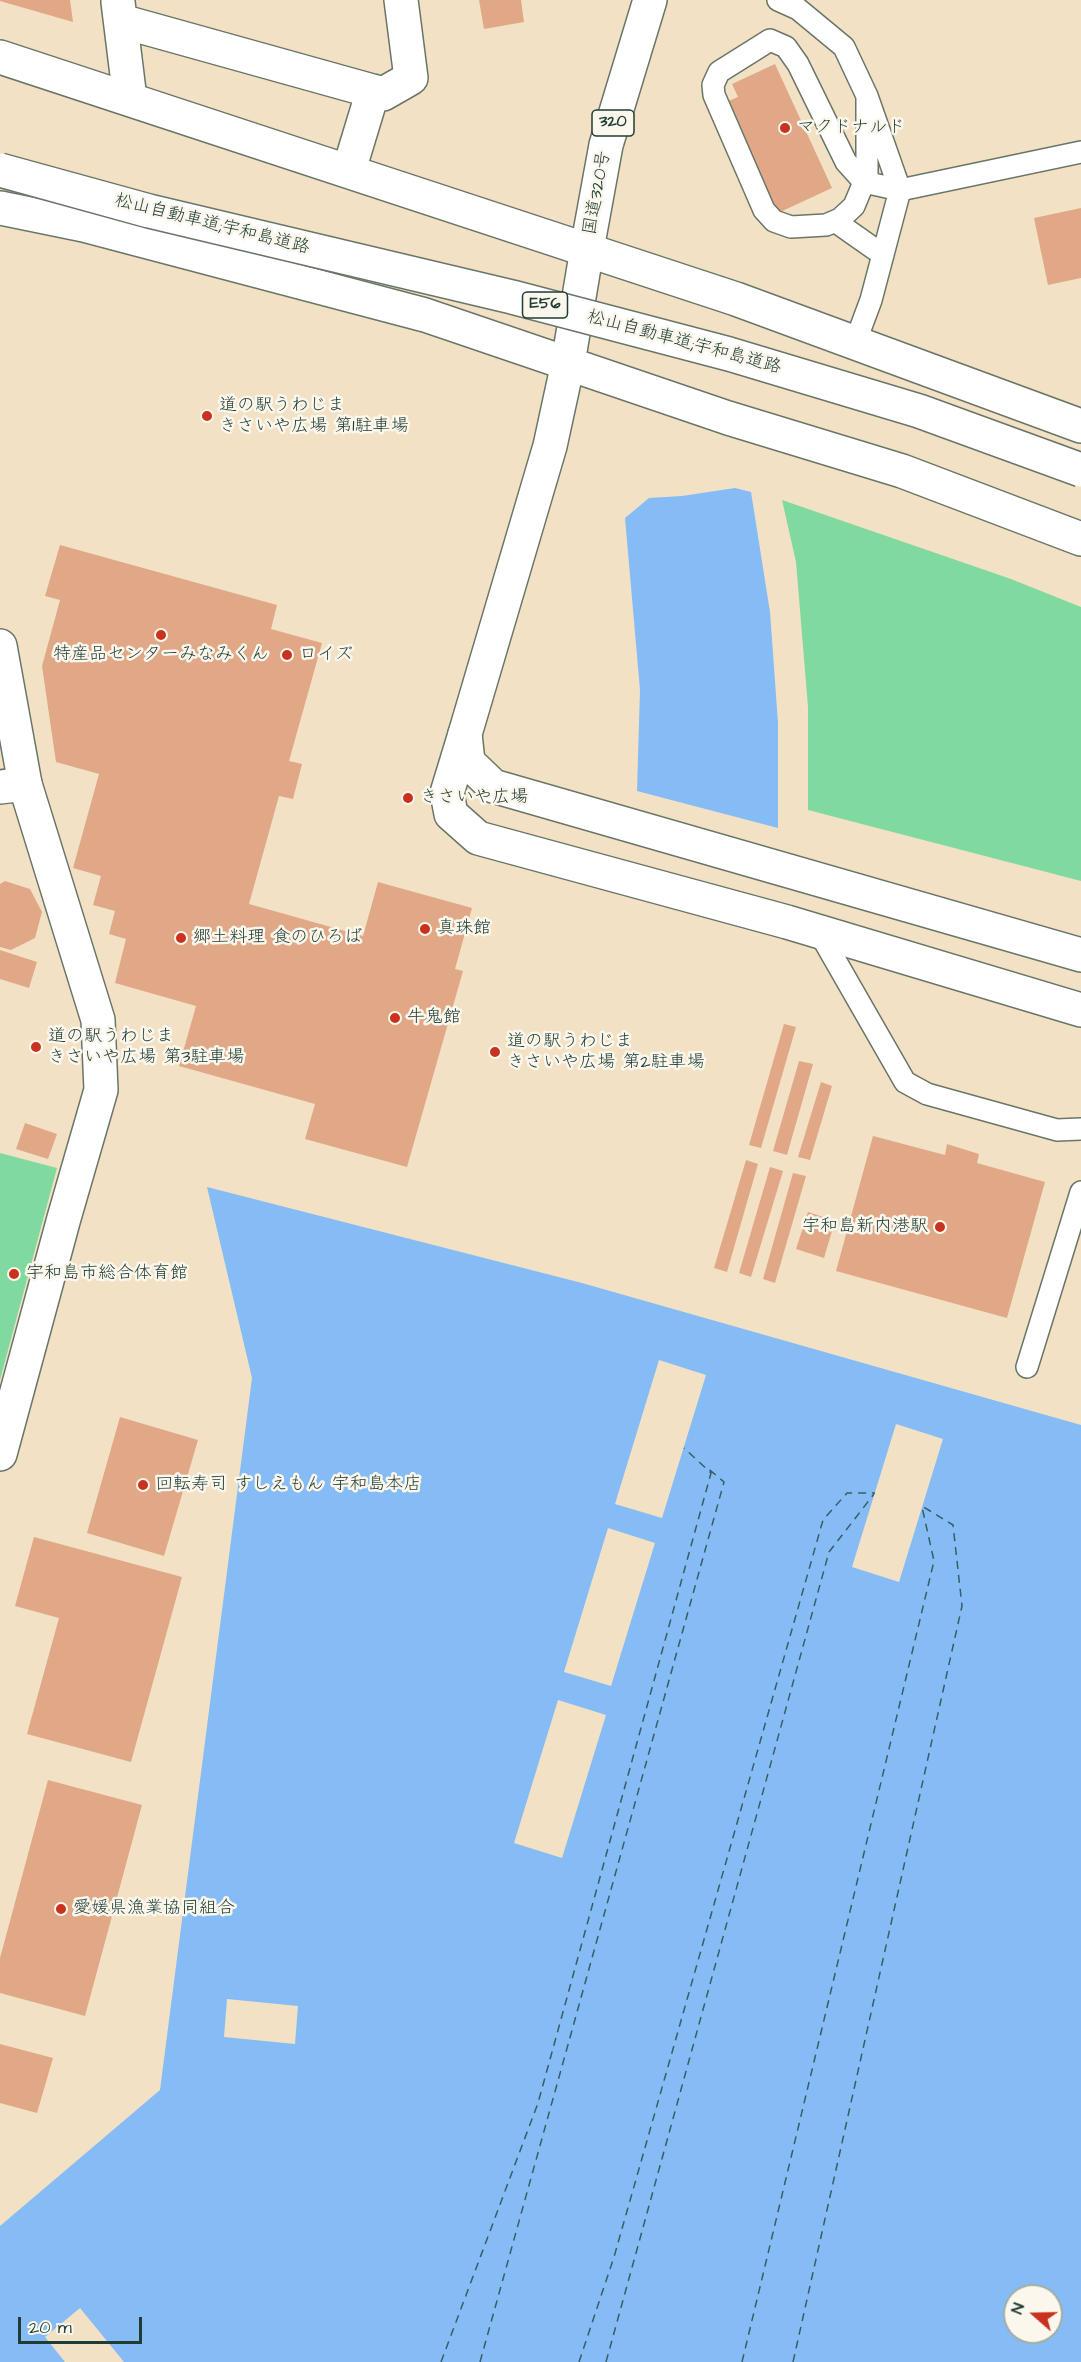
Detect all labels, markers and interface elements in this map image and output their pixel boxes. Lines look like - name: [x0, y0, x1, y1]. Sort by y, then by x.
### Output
- road number: 320: [592, 110, 634, 136]
- place label: マクドナルド: [797, 117, 905, 139]
- marker: マクドナルド: [778, 121, 792, 135]
- street label: 国道320号: [580, 149, 616, 237]
- street label: 松山自動車道;宇和島道路: [112, 190, 312, 260]
- road number: E56: [522, 292, 568, 318]
- street label: 松山自動車道;宇和島道路: [585, 307, 783, 379]
- place label: 道の駅うわじま きさいや広場 第1駐車場: [219, 395, 409, 438]
- marker: 道の駅うわじま きさいや広場 第1駐車場: [200, 409, 214, 423]
- marker: 特産品センターみなみくん: [154, 628, 168, 642]
- place label: 特産品センターみなみくん: [53, 644, 269, 666]
- place label: ロイズ: [299, 644, 353, 666]
- marker: ロイズ: [280, 648, 294, 662]
- place label: きさいや広場: [420, 787, 528, 809]
- marker: きさいや広場: [401, 791, 415, 805]
- place label: 真珠館: [437, 918, 491, 940]
- marker: 真珠館: [418, 922, 432, 936]
- place label: 郷土料理 食のひろば: [193, 927, 362, 949]
- marker: 郷土料理 食のひろば: [174, 931, 188, 945]
- place label: 牛鬼館: [407, 1007, 461, 1029]
- marker: 牛鬼館: [388, 1011, 402, 1025]
- place label: 道の駅うわじま きさいや広場 第3駐車場: [48, 1026, 244, 1068]
- place label: 道の駅うわじま きさいや広場 第2駐車場: [507, 1031, 705, 1074]
- marker: 道の駅うわじま きさいや広場 第3駐車場: [29, 1040, 43, 1054]
- marker: 道の駅うわじま きさいや広場 第2駐車場: [488, 1045, 502, 1059]
- place label: 宇和島新内港駅: [802, 1216, 928, 1238]
- marker: 宇和島新内港駅: [933, 1220, 947, 1234]
- place label: 宇和島市総合体育館: [26, 1263, 188, 1285]
- marker: 宇和島市総合体育館: [7, 1267, 21, 1281]
- place label: 回転寿司 すしえもん 宇和島本店: [155, 1474, 421, 1496]
- marker: 回転寿司 すしえもん 宇和島本店: [136, 1478, 150, 1492]
- place label: 愛媛県漁業協同組合: [73, 1898, 235, 1920]
- marker: 愛媛県漁業協同組合: [54, 1902, 68, 1916]
- north arrow: [1003, 2284, 1063, 2344]
- text: N: [1006, 2300, 1030, 2317]
- scale bar: [21, 2305, 146, 2343]
- text: 20 m: [29, 2315, 72, 2340]

